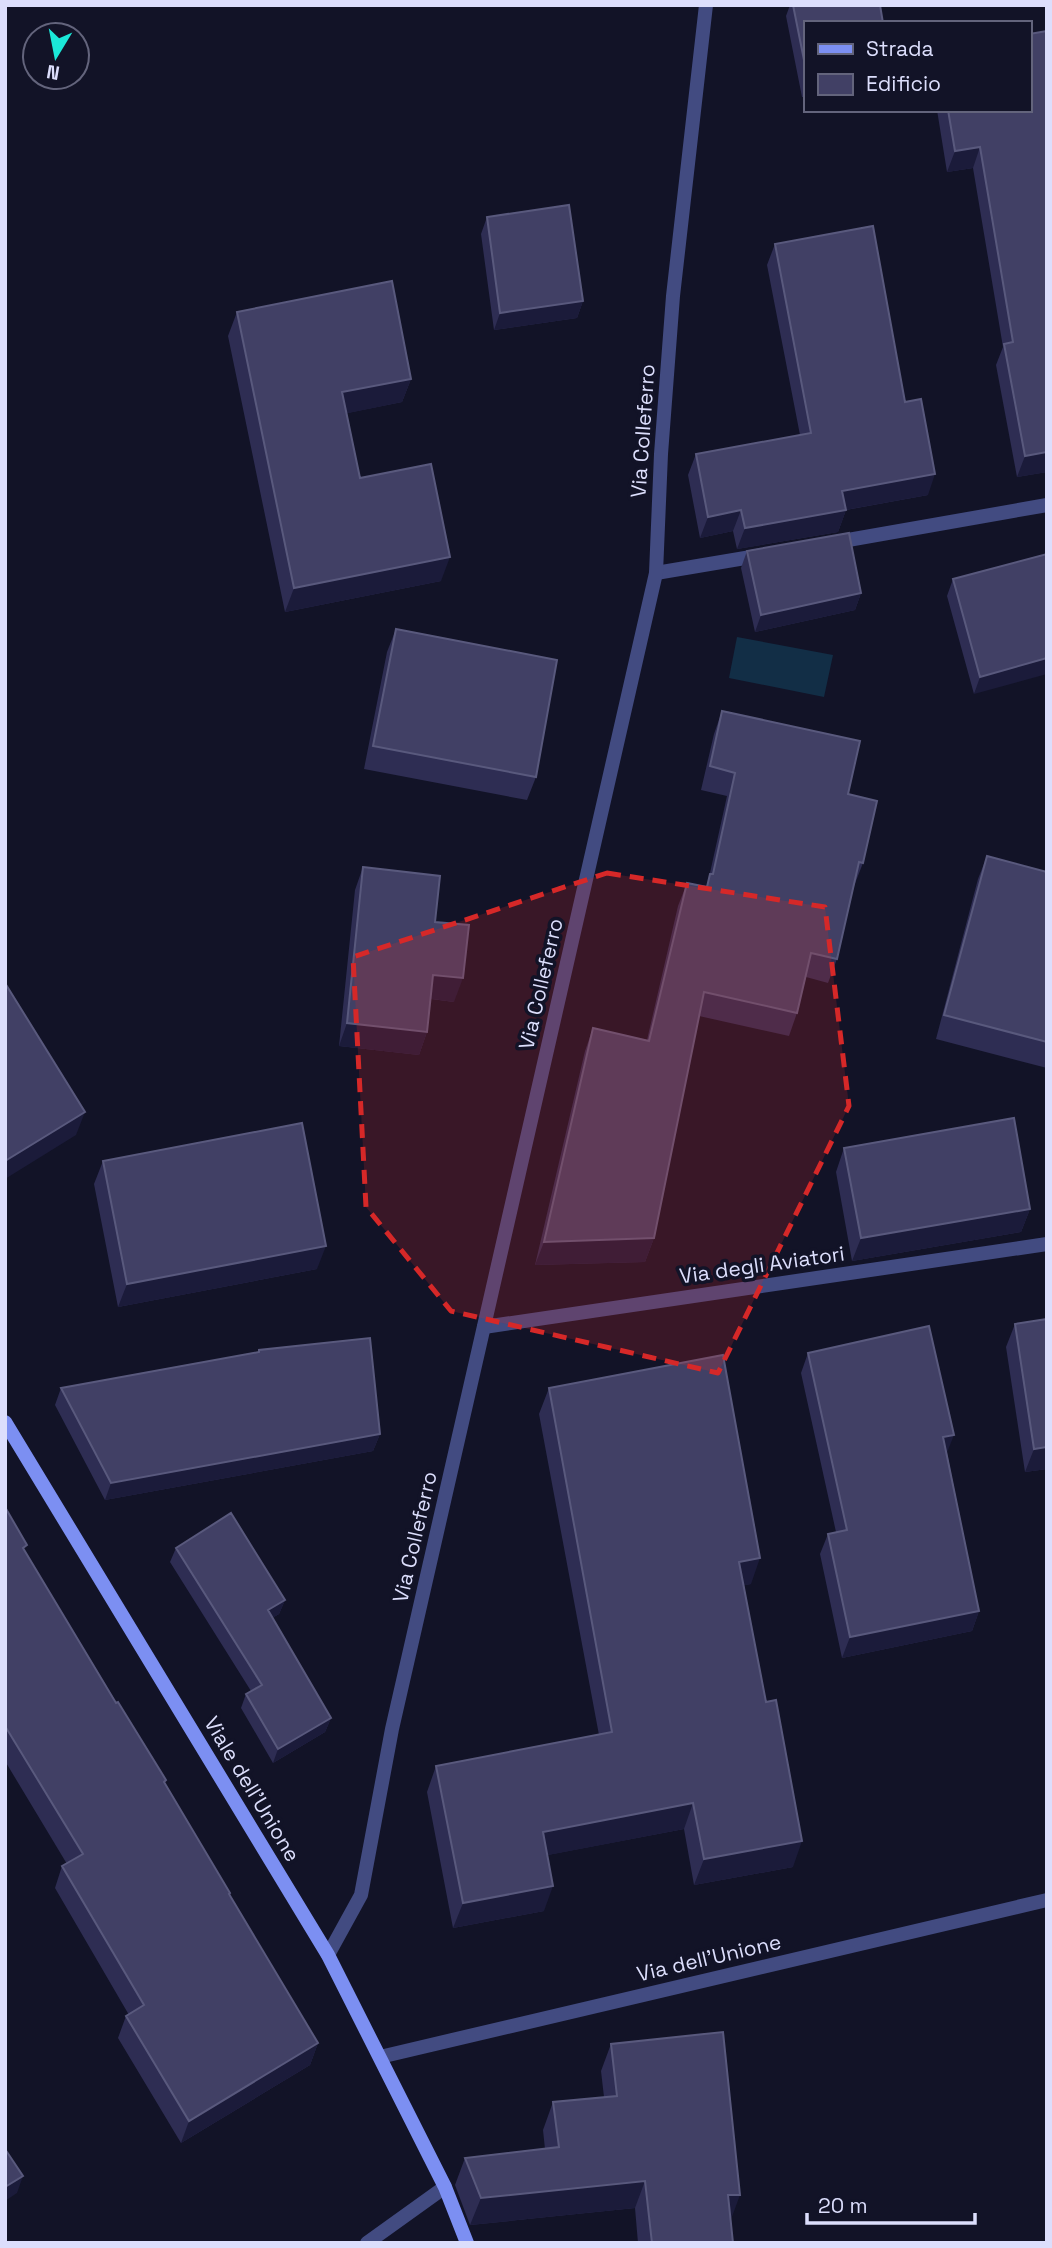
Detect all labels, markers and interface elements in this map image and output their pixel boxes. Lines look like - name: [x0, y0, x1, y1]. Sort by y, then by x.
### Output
- north arrow: [21, 21, 91, 91]
- legend: [804, 21, 1031, 112]
- text: Strada: [866, 35, 933, 62]
- text: N: [45, 59, 62, 86]
- text: Edificio: [866, 70, 941, 97]
- street label: Via Colleferro: [624, 363, 661, 499]
- street label: Via Colleferro: [512, 916, 569, 1052]
- street label: Via degli Aviatori: [678, 1240, 846, 1289]
- street label: Via Colleferro: [386, 1469, 443, 1605]
- street label: Viale dell'Unione: [198, 1711, 306, 1866]
- street label: Via dell'Unione: [634, 1928, 784, 1987]
- scale bar: [807, 2182, 975, 2226]
- text: 20 m: [818, 2192, 868, 2219]

